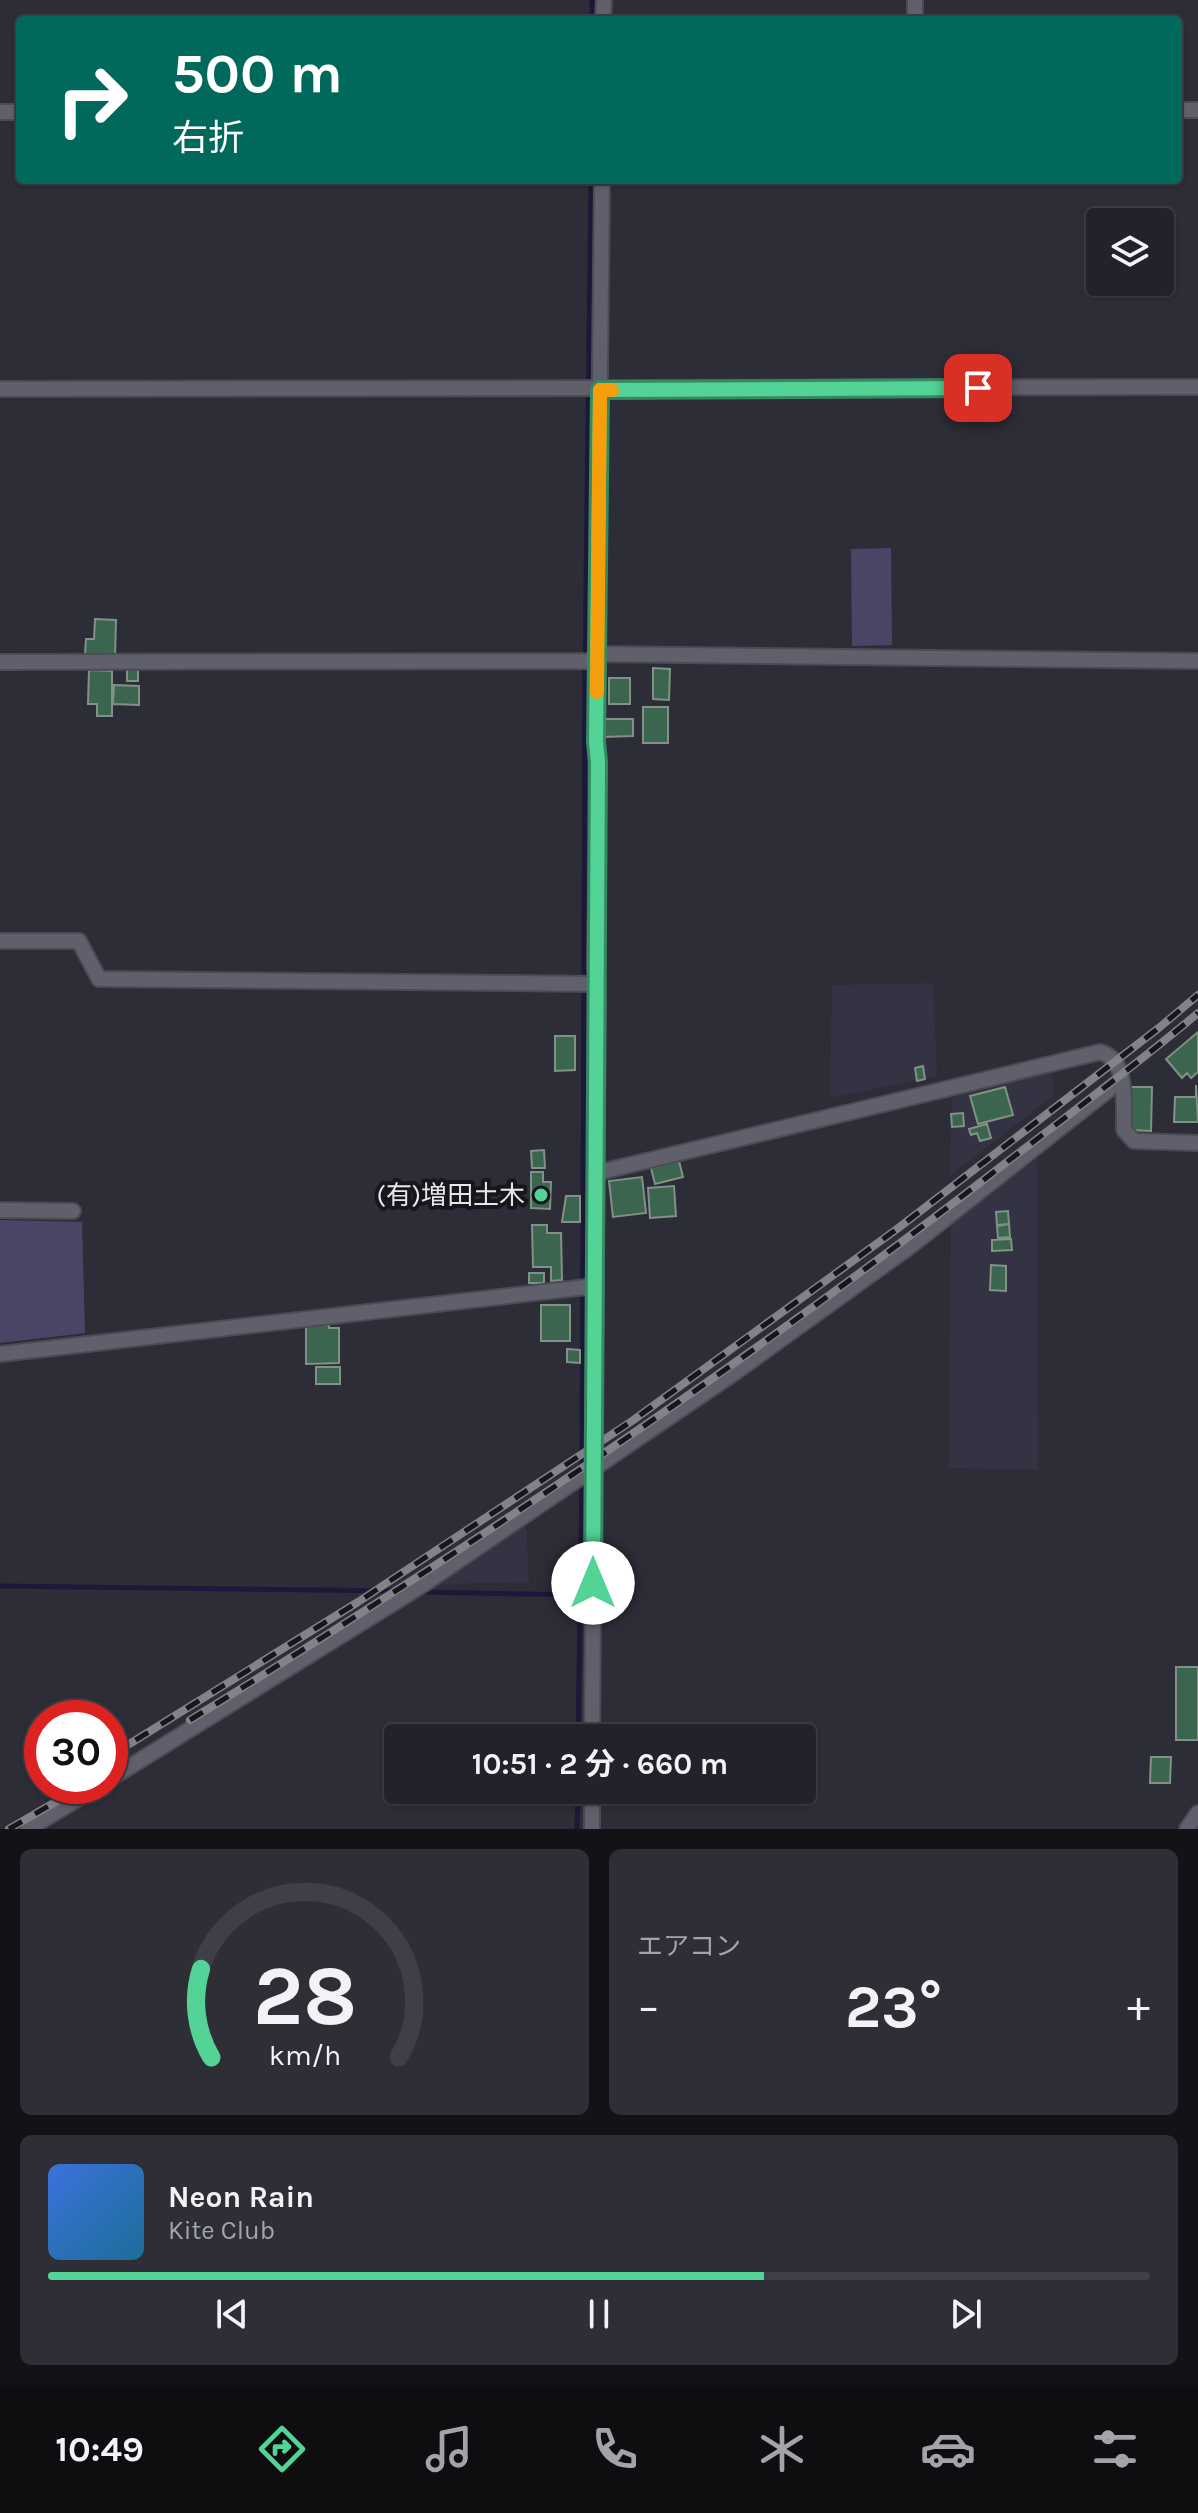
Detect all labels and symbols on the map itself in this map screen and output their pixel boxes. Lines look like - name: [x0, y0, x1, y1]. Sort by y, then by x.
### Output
- pin: [944, 354, 1012, 422]
- place label: (有)増田土木: [377, 1180, 525, 1211]
- marker: (有)増田土木: [532, 1186, 550, 1204]
- position arrow: [551, 1541, 635, 1625]
- speed limit sign: 30: [24, 1700, 128, 1804]

